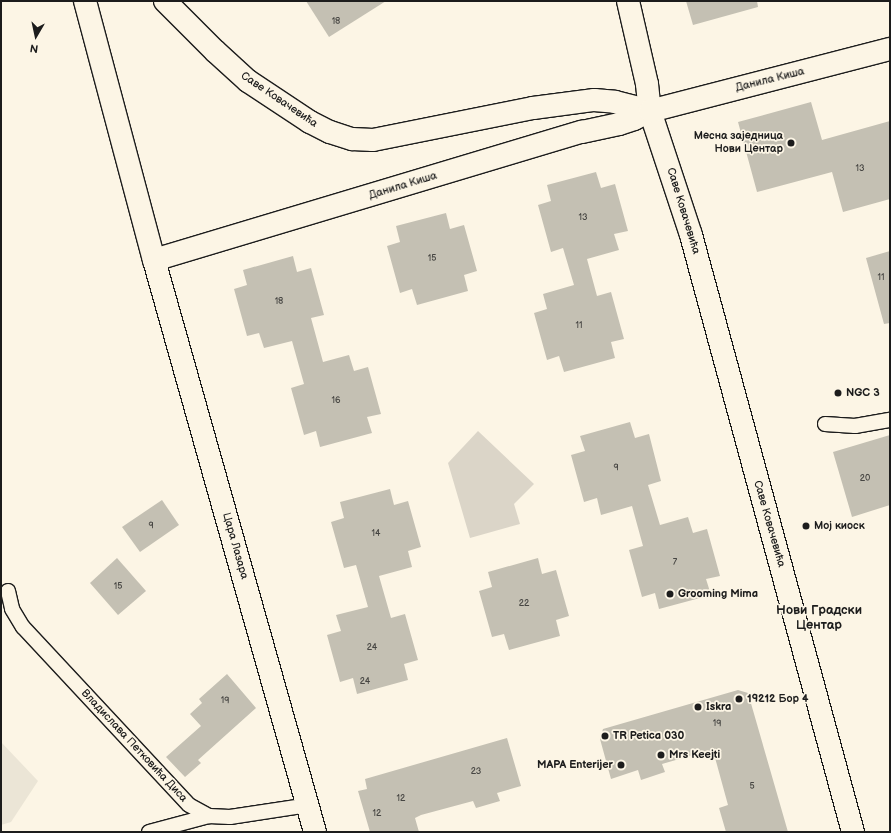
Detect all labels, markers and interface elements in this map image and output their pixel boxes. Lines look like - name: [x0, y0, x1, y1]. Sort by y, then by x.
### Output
- north arrow: [16, 16, 56, 56]
- house number: 18: [332, 17, 340, 27]
- text: N: [29, 41, 39, 55]
- street label: Данила Киша: [734, 65, 806, 95]
- street label: Саве Ковачевића: [238, 69, 320, 131]
- place label: Месна заједница Нови Центар: [694, 130, 783, 156]
- marker: Месна заједница Нови Центар: [786, 138, 796, 148]
- house number: 13: [855, 164, 865, 174]
- street label: Саве Ковачевића: [664, 166, 702, 256]
- street label: Данила Киша: [367, 169, 439, 203]
- house number: 13: [578, 213, 588, 223]
- house number: 15: [428, 254, 436, 264]
- house number: 11: [878, 273, 884, 283]
- house number: 18: [275, 297, 283, 307]
- house number: 11: [576, 321, 582, 331]
- place label: NGC 3: [846, 386, 880, 400]
- marker: NGC 3: [833, 388, 843, 398]
- house number: 16: [332, 396, 340, 406]
- house number: 9: [613, 463, 619, 473]
- house number: 20: [860, 474, 870, 484]
- street label: Саве Ковачевића: [750, 479, 788, 569]
- street label: Цара Лазара: [219, 511, 251, 581]
- place label: Мој киоск: [814, 519, 865, 533]
- house number: 9: [148, 521, 154, 531]
- marker: Мој киоск: [801, 521, 811, 531]
- house number: 14: [372, 529, 380, 539]
- house number: 7: [673, 558, 677, 568]
- house number: 15: [114, 582, 122, 592]
- place label: Grooming Mima: [678, 587, 758, 601]
- marker: Grooming Mima: [665, 589, 675, 599]
- house number: 22: [519, 599, 529, 609]
- district label: Нови Градски Центар: [776, 603, 862, 634]
- house number: 24: [367, 643, 377, 653]
- house number: 24: [360, 677, 370, 687]
- street label: Владислава Петковића Диса: [78, 687, 190, 805]
- place label: 19212 Бор 4: [747, 692, 808, 706]
- marker: 19212 Бор 4: [734, 694, 744, 704]
- house number: 19: [221, 696, 229, 706]
- place label: Iskra: [706, 700, 731, 714]
- marker: Iskra: [693, 702, 703, 712]
- house number: 19: [713, 719, 721, 729]
- place label: TR Petica 030: [613, 729, 684, 743]
- marker: TR Petica 030: [600, 731, 610, 741]
- place label: Mrs Keejti: [669, 748, 720, 762]
- marker: Mrs Keejti: [656, 750, 666, 760]
- place label: MAPA Enterijer: [537, 758, 613, 772]
- marker: MAPA Enterijer: [616, 760, 626, 770]
- house number: 23: [471, 767, 481, 777]
- house number: 5: [749, 782, 755, 792]
- house number: 12: [397, 794, 405, 804]
- house number: 12: [373, 809, 381, 819]

